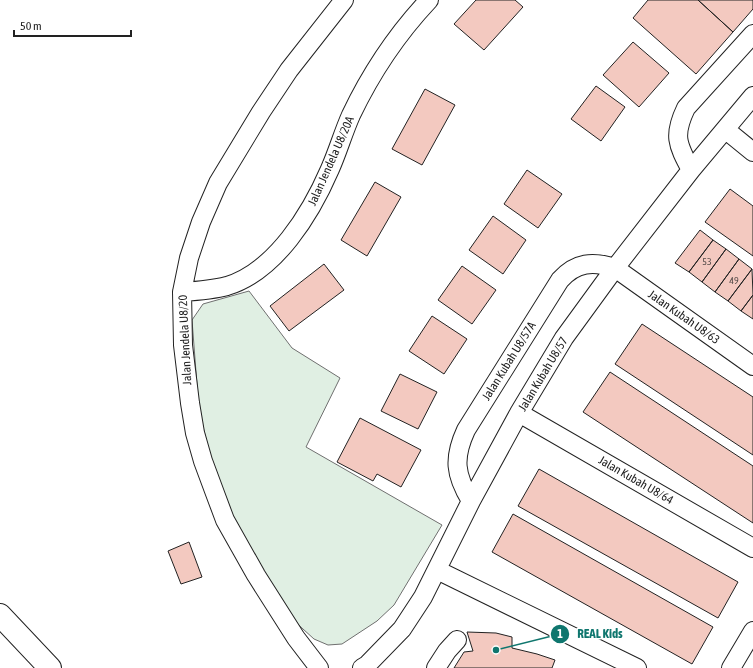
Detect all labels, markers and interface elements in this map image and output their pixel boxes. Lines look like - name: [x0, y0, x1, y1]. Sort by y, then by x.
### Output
- scale bar: [14, 12, 131, 38]
- text: 50 m: [20, 19, 42, 33]
- street label: Jalan Jendela U8/20A: [305, 114, 357, 208]
- house number: 53: [702, 256, 712, 267]
- house number: 49: [729, 275, 739, 286]
- street label: Jalan Kubah U8/63: [646, 287, 722, 347]
- street label: Jalan Jendela U8/20: [176, 294, 194, 385]
- street label: Jalan Kubah U8/57A: [479, 319, 539, 403]
- street label: Jalan Kubah U8/57: [515, 334, 571, 414]
- street label: Jalan Kubah U8/64: [596, 453, 676, 507]
- callout: REAL Kids: [550, 621, 631, 646]
- text: REAL Kids: [577, 626, 623, 641]
- text: 1: [557, 627, 563, 641]

